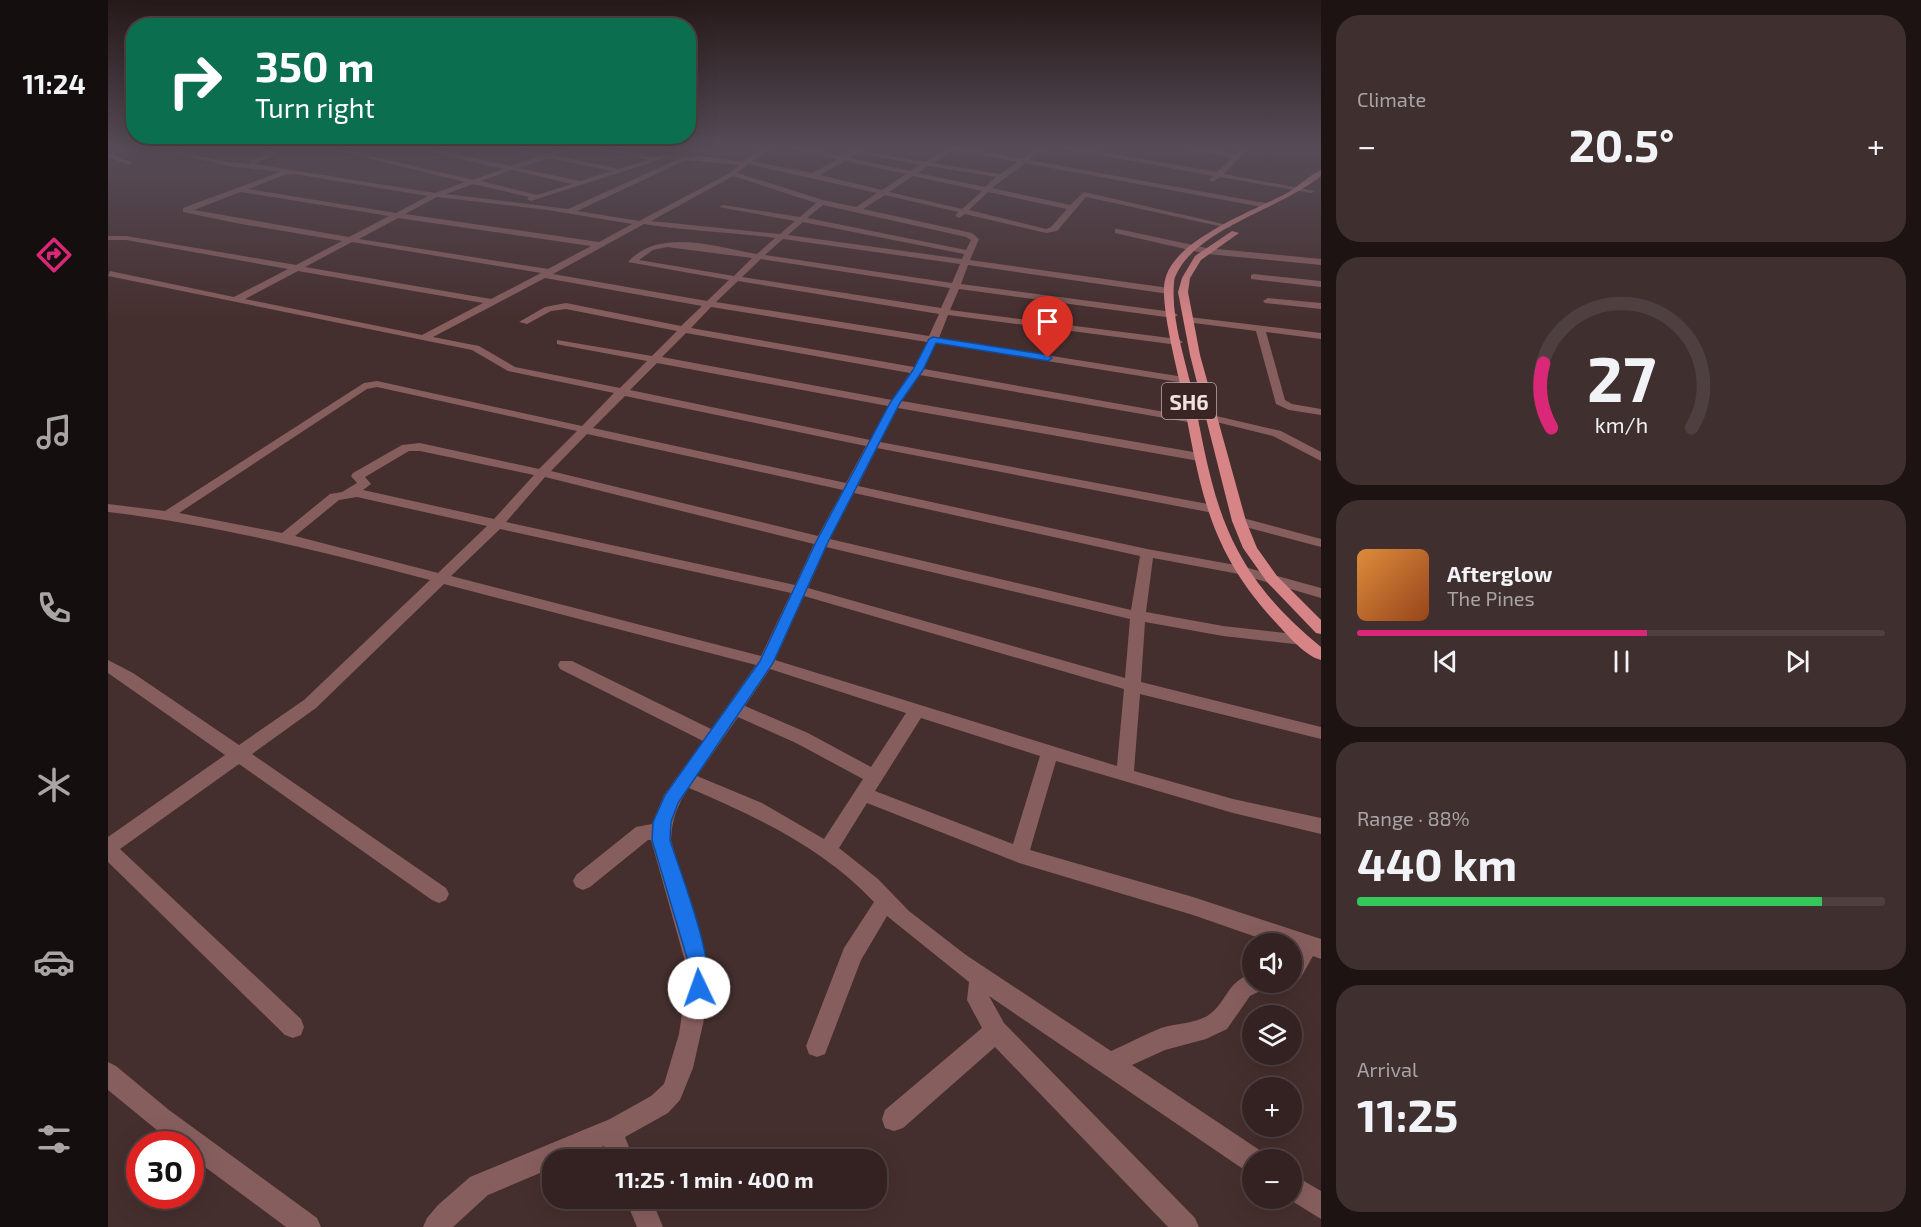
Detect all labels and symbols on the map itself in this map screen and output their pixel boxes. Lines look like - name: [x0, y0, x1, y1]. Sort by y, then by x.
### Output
- pin: [1022, 296, 1073, 358]
- road number: SH6: [1162, 383, 1216, 419]
- position arrow: [667, 956, 731, 1020]
- speed limit sign: 30: [126, 1131, 204, 1209]

